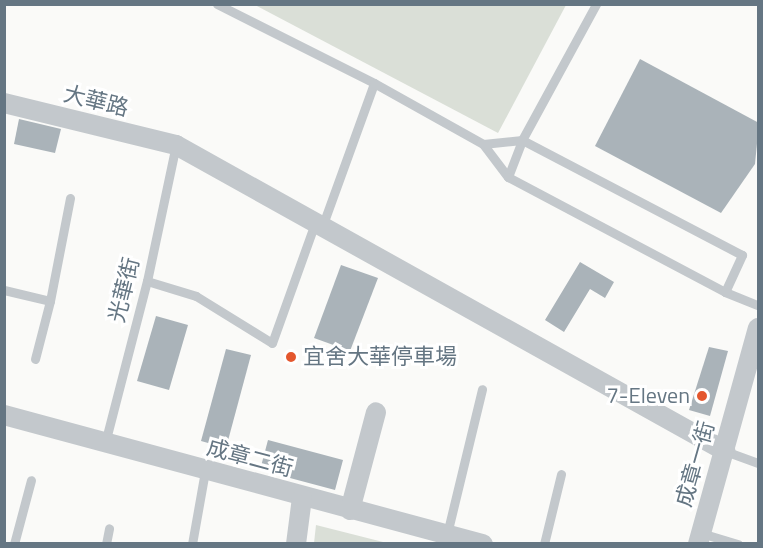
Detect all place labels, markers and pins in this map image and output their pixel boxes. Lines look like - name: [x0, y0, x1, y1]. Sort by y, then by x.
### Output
- place label: 宜舍大華停車場: [303, 344, 457, 370]
- marker: 宜舍大華停車場: [284, 350, 298, 364]
- place label: 7-Eleven: [607, 383, 690, 409]
- marker: 7-Eleven: [695, 389, 709, 403]

